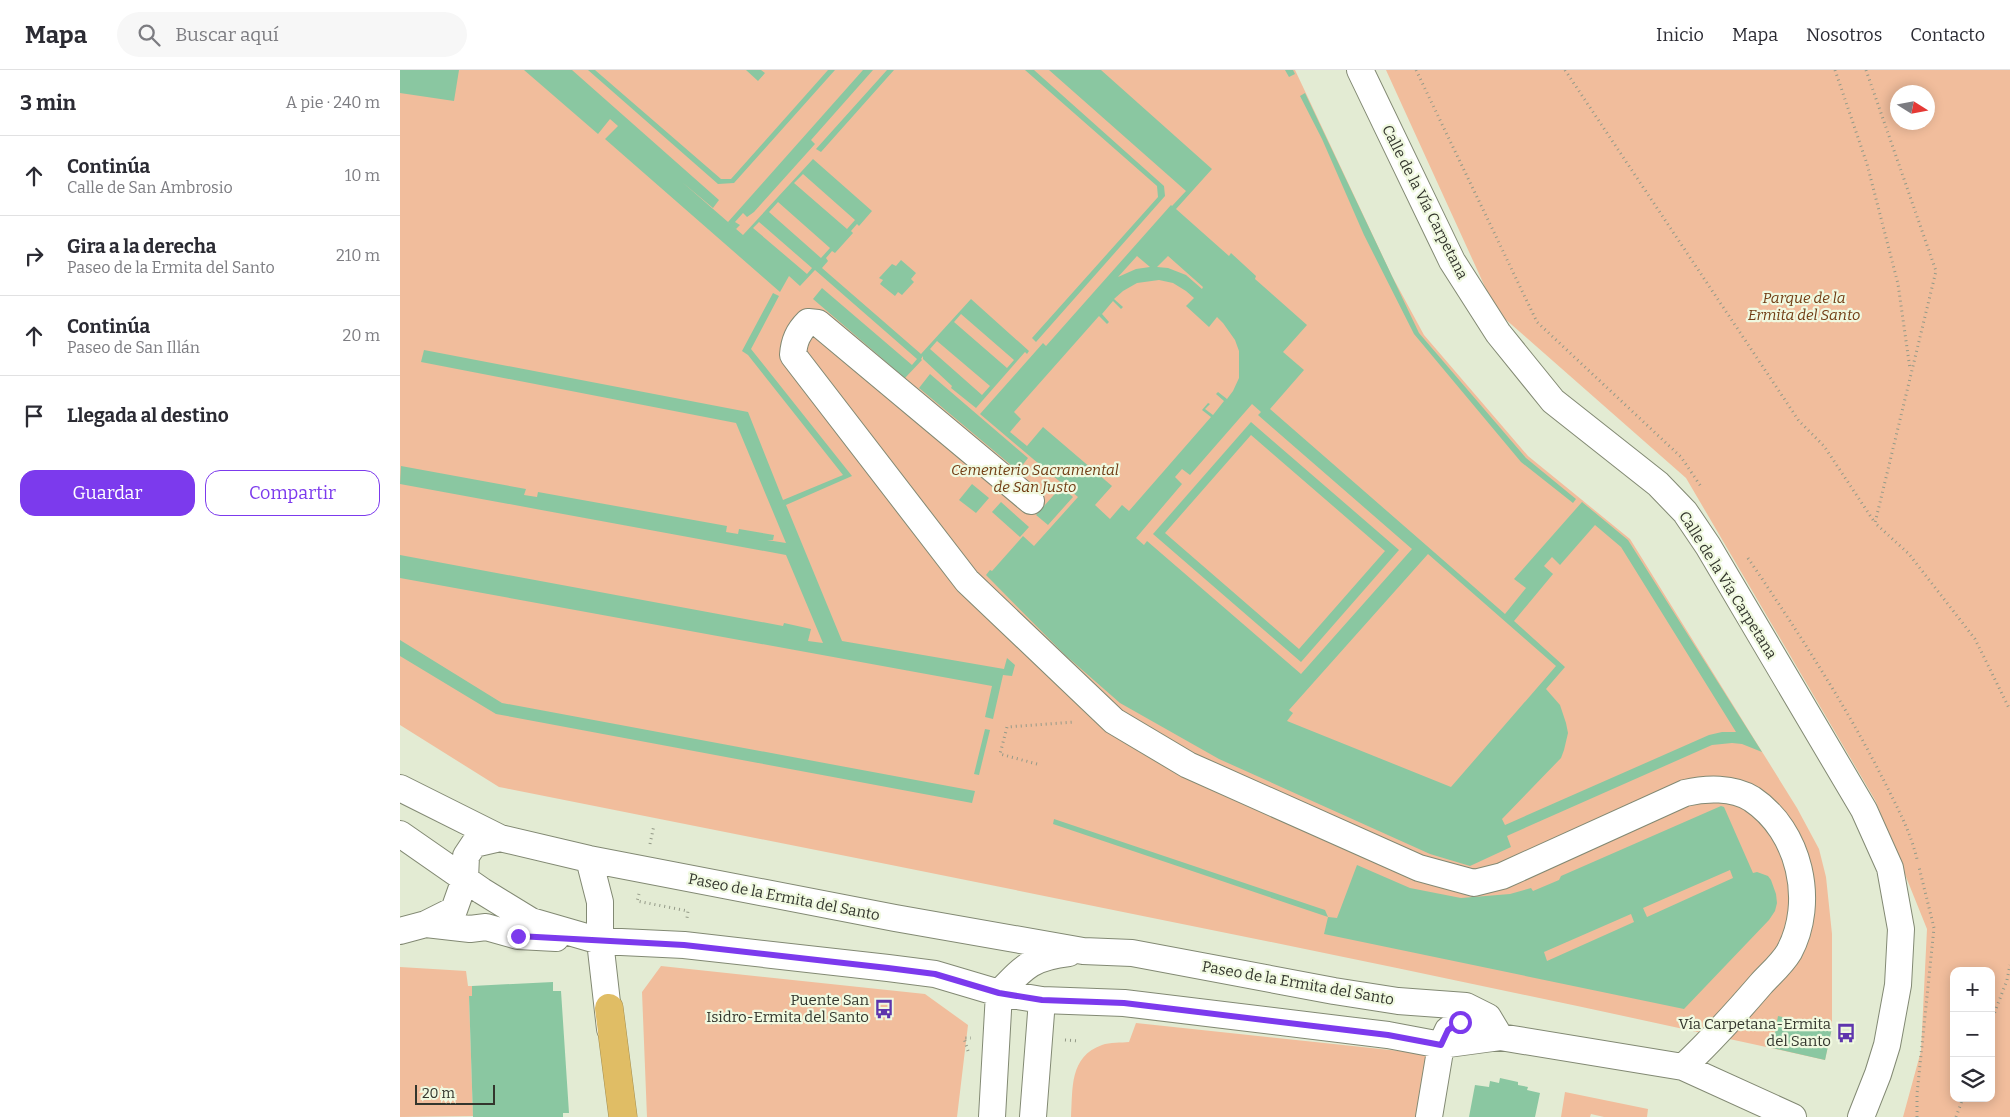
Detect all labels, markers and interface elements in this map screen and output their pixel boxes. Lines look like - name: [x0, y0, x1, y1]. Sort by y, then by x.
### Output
- search box: [117, 12, 467, 57]
- text: Mapa: [25, 21, 87, 49]
- icon: search: [135, 21, 163, 49]
- text: Buscar aquí: [175, 23, 279, 46]
- text: Inicio: [1656, 24, 1704, 46]
- text: Mapa: [1732, 24, 1778, 46]
- text: Nosotros: [1806, 24, 1882, 46]
- text: Contacto: [1910, 24, 1985, 46]
- north arrow: [1890, 85, 1935, 130]
- text: 3 min: [20, 90, 76, 116]
- text: A pie · 240 m: [286, 93, 380, 112]
- street label: Calle de la Vía Carpetana: [1378, 122, 1472, 282]
- text: Continúa: [67, 155, 150, 178]
- icon: ahead: [20, 162, 48, 190]
- text: 10 m: [345, 166, 380, 185]
- text: Calle de San Ambrosio: [67, 178, 233, 197]
- text: Gira a la derecha: [67, 235, 216, 258]
- icon: right: [20, 242, 48, 270]
- text: 210 m: [336, 246, 380, 265]
- text: Paseo de la Ermita del Santo: [67, 258, 275, 277]
- park label: Parque de la Ermita del Santo: [1748, 289, 1860, 324]
- text: Continúa: [67, 315, 150, 338]
- icon: ahead: [20, 322, 48, 350]
- text: 20 m: [343, 326, 380, 345]
- text: Paseo de San Illán: [67, 338, 200, 357]
- icon: arrive: [20, 402, 48, 430]
- text: Llegada al destino: [67, 404, 229, 427]
- park label: Cementerio Sacramental de San Justo: [951, 461, 1119, 496]
- button: Guardar: [20, 470, 195, 516]
- button: Compartir: [205, 470, 380, 516]
- street label: Calle de la Vía Carpetana: [1675, 508, 1781, 662]
- street label: Paseo de la Ermita del Santo: [687, 870, 881, 924]
- route end: [507, 925, 530, 948]
- street label: Paseo de la Ermita del Santo: [1201, 957, 1395, 1009]
- map controls: [1950, 967, 1995, 1102]
- button: +: [1950, 967, 1995, 1012]
- place label: Puente San Isidro-Ermita del Santo: [706, 991, 869, 1026]
- bus stop icon: Puente San Isidro-Ermita del Santo: [873, 998, 895, 1020]
- route start: [1449, 1011, 1472, 1034]
- button: −: [1950, 1012, 1995, 1057]
- place label: Vía Carpetana-Ermita del Santo: [1679, 1015, 1831, 1050]
- bus stop icon: Vía Carpetana-Ermita del Santo: [1835, 1022, 1857, 1044]
- button: layers: [1950, 1057, 1995, 1102]
- scale bar: [415, 1082, 495, 1105]
- text: 20 m: [422, 1085, 455, 1102]

